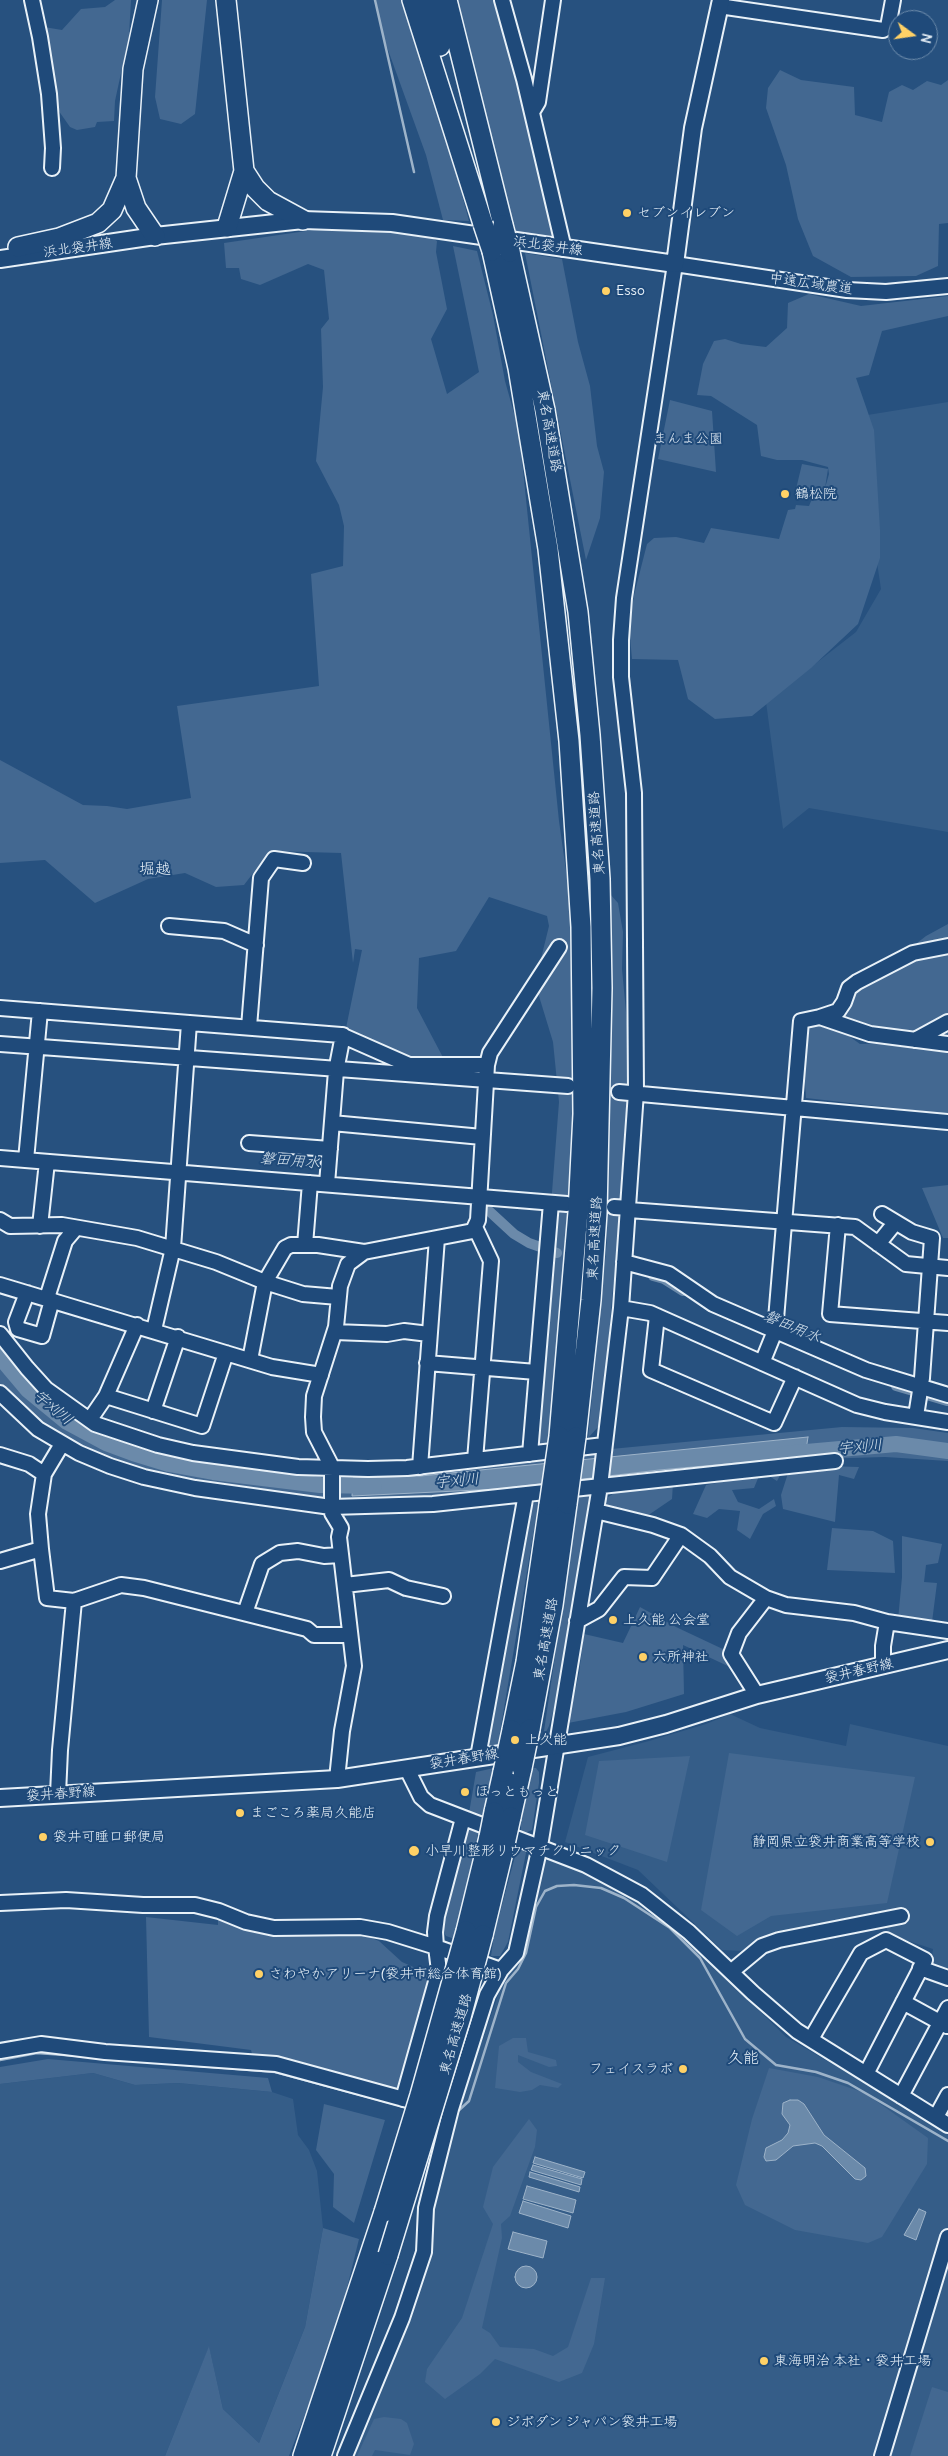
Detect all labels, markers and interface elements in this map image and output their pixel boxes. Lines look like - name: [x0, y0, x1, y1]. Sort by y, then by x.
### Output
- north arrow: [888, 10, 938, 60]
- text: N: [917, 32, 936, 45]
- place label: セブンイレブン: [637, 205, 735, 221]
- marker: セブンイレブン: [621, 207, 633, 219]
- street label: 浜北袋井線: [512, 233, 584, 259]
- street label: 浜北袋井線: [42, 235, 114, 261]
- street label: 中遠広域農道: [768, 270, 854, 298]
- place label: Esso: [616, 283, 645, 299]
- marker: Esso: [600, 285, 612, 297]
- street label: 東名高速道路: [533, 388, 565, 474]
- park label: まんま公園: [653, 431, 723, 447]
- place label: 鶴松院: [795, 486, 837, 502]
- marker: 鶴松院: [779, 488, 791, 500]
- street label: 東名高速道路: [586, 791, 608, 875]
- district label: 堀越: [139, 859, 171, 879]
- water label: 磐田用水: [259, 1149, 321, 1173]
- street label: 東名高速道路: [584, 1196, 606, 1280]
- water label: 磐田用水: [761, 1307, 823, 1347]
- water label: 宇刈川: [30, 1387, 76, 1429]
- water label: 宇刈川: [837, 1436, 883, 1458]
- water label: 宇刈川: [434, 1470, 480, 1492]
- street label: 東名高速道路: [530, 1596, 562, 1682]
- place label: 上久能 公会堂: [623, 1612, 710, 1628]
- marker: 上久能 公会堂: [607, 1614, 619, 1626]
- place label: 六所神社: [653, 1649, 709, 1665]
- marker: 六所神社: [637, 1651, 649, 1663]
- street label: 袋井春野線: [823, 1655, 895, 1687]
- place label: 上久能: [525, 1732, 567, 1748]
- marker: 上久能: [509, 1734, 521, 1746]
- street label: 袋井春野線: [428, 1745, 500, 1773]
- street label: 袋井春野線: [25, 1783, 97, 1805]
- place label: ほっともっと: [475, 1784, 559, 1800]
- marker: ほっともっと: [459, 1786, 471, 1798]
- place label: まごころ薬局久能店: [250, 1805, 376, 1821]
- marker: まごころ薬局久能店: [234, 1807, 246, 1819]
- place label: 袋井可睡口郵便局: [53, 1829, 165, 1845]
- marker: 袋井可睡口郵便局: [37, 1831, 49, 1843]
- place label: 静岡県立袋井商業高等学校: [752, 1834, 920, 1850]
- marker: 静岡県立袋井商業高等学校: [924, 1836, 936, 1848]
- place label: 小早川整形リウマチクリニック: [425, 1843, 621, 1859]
- marker: 小早川整形リウマチクリニック: [407, 1844, 421, 1858]
- place label: さわやかアリーナ(袋井市総合体育館): [269, 1966, 501, 1982]
- marker: さわやかアリーナ(袋井市総合体育館): [253, 1968, 265, 1980]
- street label: 東名高速道路: [436, 1991, 476, 2077]
- district label: 久能: [727, 2048, 759, 2068]
- place label: フェイスラボ: [589, 2061, 673, 2077]
- marker: フェイスラボ: [677, 2063, 689, 2075]
- place label: 東海明治 本社・袋井工場: [774, 2353, 931, 2369]
- marker: 東海明治 本社・袋井工場: [758, 2355, 770, 2367]
- place label: ジボダン ジャパン袋井工場: [506, 2414, 677, 2430]
- marker: ジボダン ジャパン袋井工場: [490, 2416, 502, 2428]

